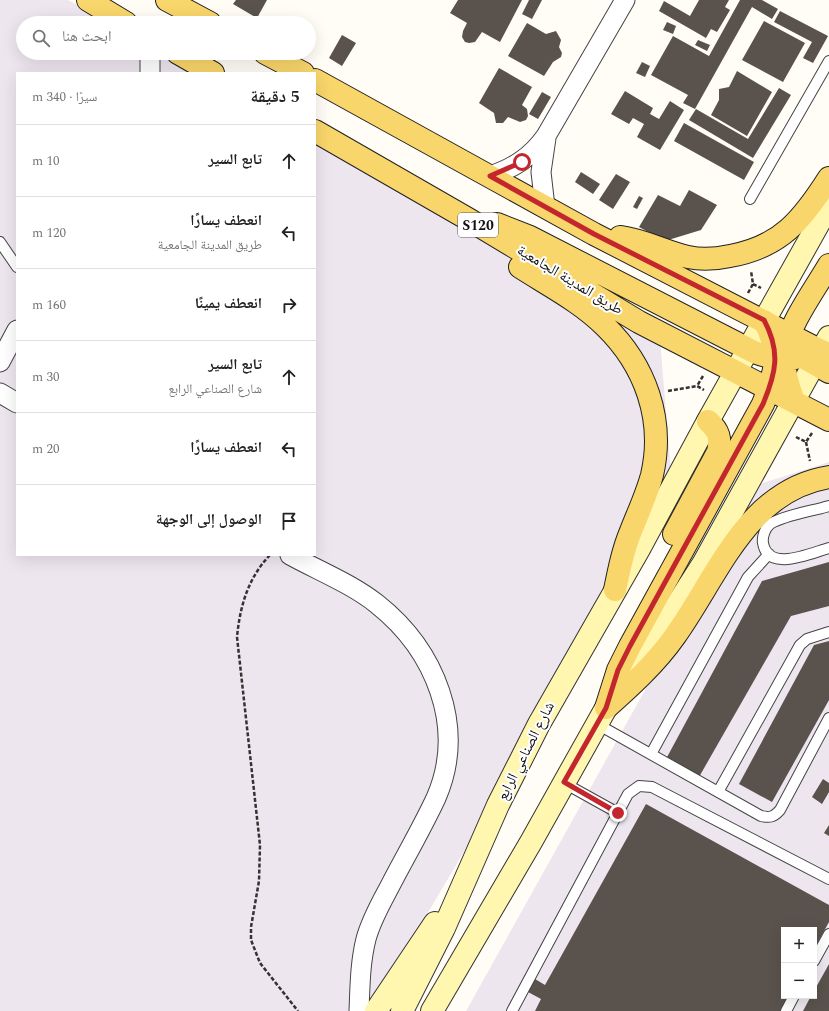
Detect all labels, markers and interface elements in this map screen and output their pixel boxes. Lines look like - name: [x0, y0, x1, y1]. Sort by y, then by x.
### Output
- search box: [16, 16, 316, 60]
- text: ابحث هنا: [62, 25, 112, 48]
- icon: search: [30, 27, 52, 49]
- text: 5 دقيقة: [251, 84, 300, 110]
- text: سيرًا · 340 m: [32, 87, 97, 107]
- text: تابع السير: [208, 148, 262, 171]
- icon: ahead: [278, 150, 300, 172]
- text: 10 m: [32, 151, 59, 171]
- route start: [513, 153, 531, 171]
- text: انعطف يسارًا: [190, 209, 262, 232]
- road number: S120: [458, 213, 498, 237]
- icon: left: [278, 222, 300, 244]
- text: 120 m: [32, 223, 66, 243]
- text: طريق المدينة الجامعية: [158, 235, 262, 255]
- street label: طريق المدينة الجامعية: [512, 239, 628, 321]
- text: انعطف يمينًا: [195, 292, 262, 315]
- icon: right: [278, 294, 300, 316]
- text: 160 m: [32, 295, 66, 315]
- text: تابع السير: [208, 353, 262, 376]
- icon: ahead: [278, 366, 300, 388]
- text: 30 m: [32, 367, 59, 387]
- text: شارع الصناعي الرابع: [168, 379, 262, 399]
- text: انعطف يسارًا: [190, 436, 262, 459]
- icon: left: [278, 438, 300, 460]
- text: 20 m: [32, 439, 59, 459]
- text: الوصول إلى الوجهة: [156, 508, 262, 531]
- icon: arrive: [278, 510, 300, 532]
- street label: شارع الصناعي الرابع: [491, 697, 561, 804]
- route end: [609, 804, 627, 822]
- map controls: [781, 927, 817, 999]
- button: +: [781, 927, 817, 963]
- button: −: [781, 963, 817, 999]

